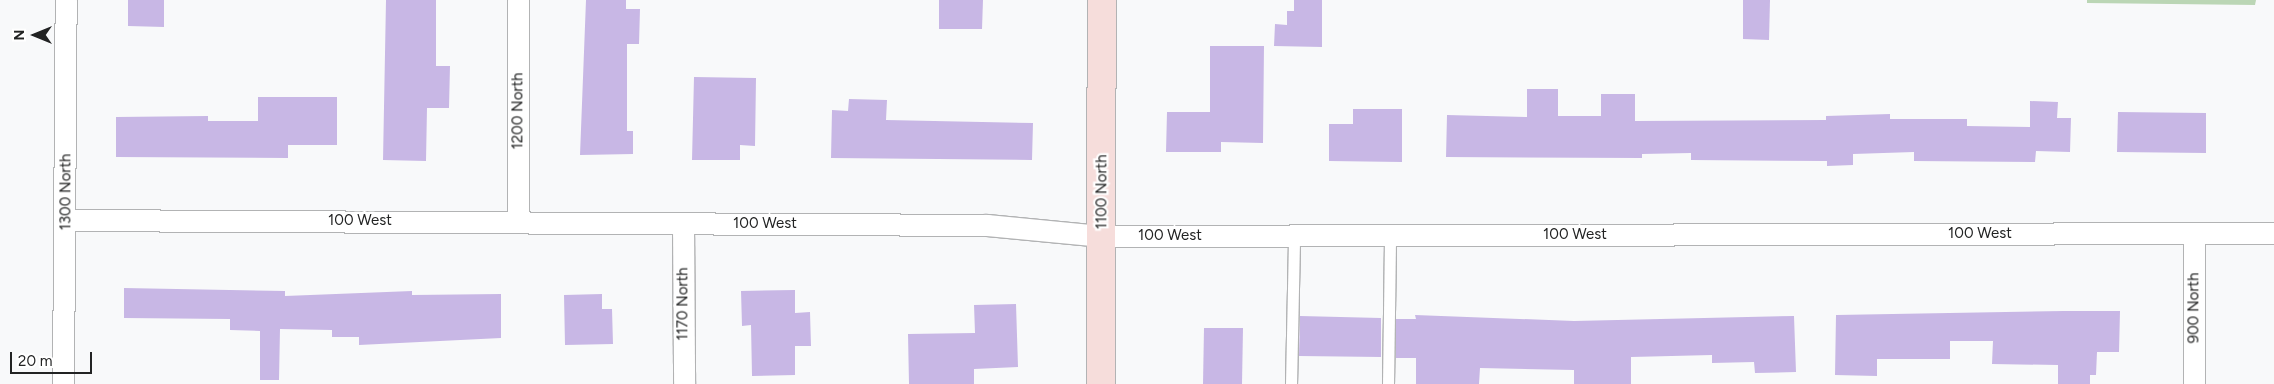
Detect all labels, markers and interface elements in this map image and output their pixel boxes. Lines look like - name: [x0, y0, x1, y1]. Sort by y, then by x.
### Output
- north arrow: [10, 10, 60, 60]
- text: N: [11, 30, 28, 40]
- street label: 1200 North: [509, 73, 527, 149]
- street label: 1300 North: [57, 154, 75, 230]
- street label: 1100 North: [1093, 155, 1111, 229]
- street label: 100 West: [328, 212, 392, 230]
- street label: 100 West: [733, 215, 797, 233]
- street label: 100 West: [1948, 225, 2012, 243]
- street label: 100 West: [1543, 226, 1607, 244]
- street label: 100 West: [1138, 227, 1202, 245]
- street label: 1170 North: [674, 267, 692, 341]
- street label: 900 North: [2185, 273, 2203, 343]
- scale bar: [12, 342, 95, 374]
- text: 20 m: [18, 352, 52, 370]

